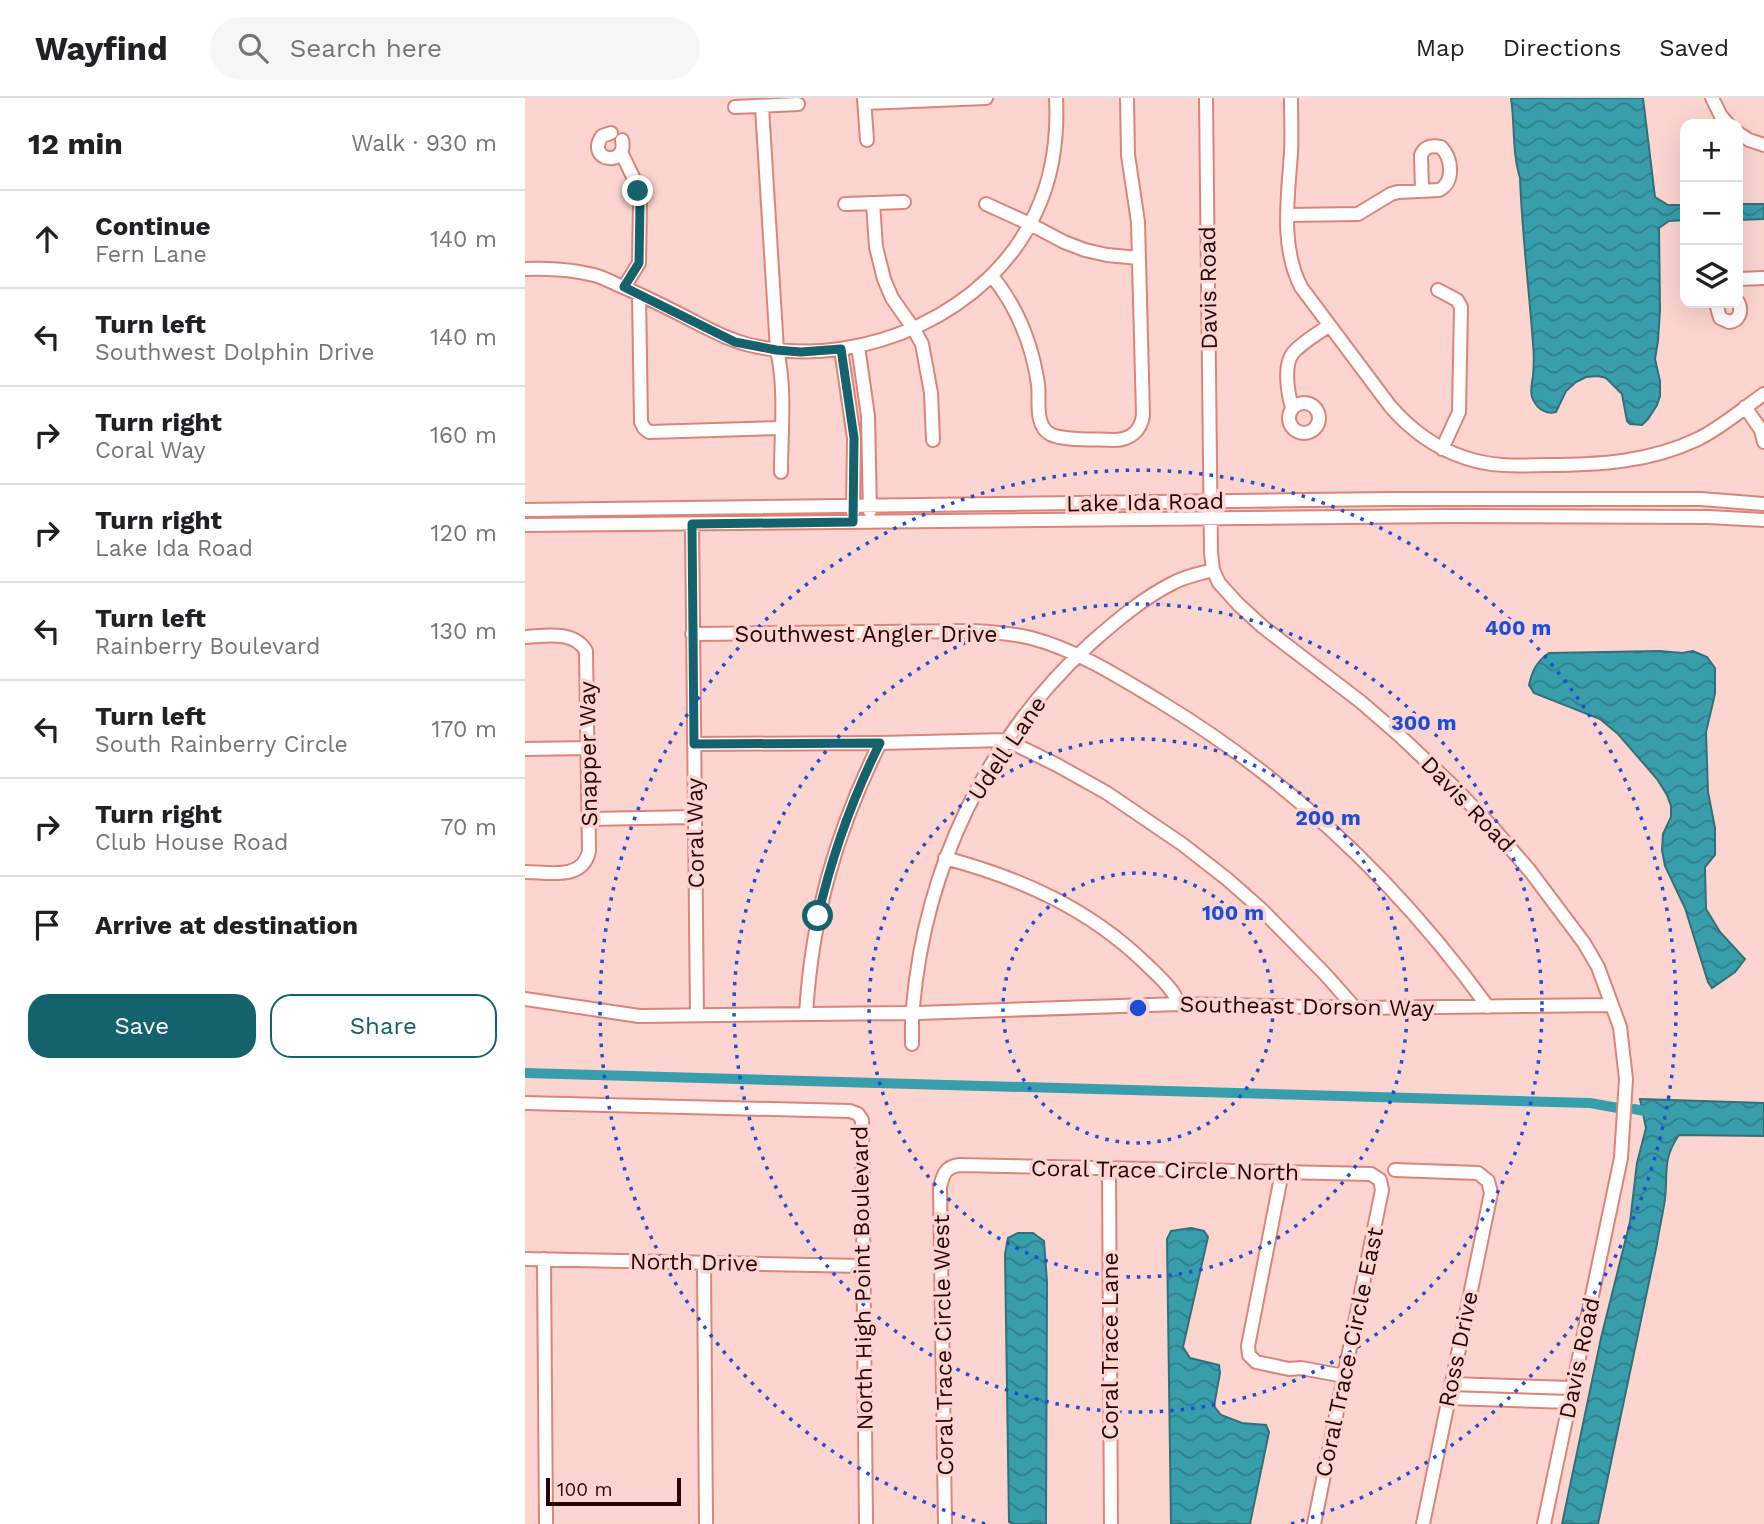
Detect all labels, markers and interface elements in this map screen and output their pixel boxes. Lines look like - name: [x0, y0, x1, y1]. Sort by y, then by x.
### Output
- search box: [210, 17, 700, 80]
- text: Wayfind: [35, 29, 168, 68]
- icon: search: [234, 29, 272, 67]
- text: Search here: [290, 33, 442, 63]
- text: Map: [1416, 34, 1465, 62]
- text: Directions: [1503, 34, 1621, 62]
- text: Saved: [1659, 34, 1729, 62]
- map controls: [1680, 119, 1743, 308]
- button: +: [1680, 119, 1743, 182]
- text: 12 min: [28, 126, 123, 161]
- text: Walk · 930 m: [351, 130, 497, 157]
- route end: [622, 175, 653, 206]
- button: −: [1680, 182, 1743, 245]
- text: Continue: [95, 211, 211, 241]
- icon: ahead: [28, 220, 66, 258]
- text: 140 m: [430, 226, 497, 253]
- street label: Davis Road: [1194, 226, 1223, 350]
- text: Fern Lane: [95, 241, 207, 268]
- button: layers: [1680, 245, 1743, 308]
- text: Turn left: [95, 309, 206, 339]
- icon: left: [28, 318, 66, 356]
- text: 140 m: [430, 324, 497, 351]
- text: Southwest Dolphin Drive: [95, 339, 375, 366]
- text: Turn right: [95, 407, 222, 437]
- icon: right: [28, 416, 66, 454]
- text: 160 m: [430, 422, 497, 449]
- text: Coral Way: [95, 437, 206, 464]
- street label: Lake Ida Road: [1066, 488, 1224, 517]
- text: Turn right: [95, 505, 222, 535]
- icon: right: [28, 514, 66, 552]
- text: 120 m: [431, 520, 497, 547]
- text: Lake Ida Road: [95, 535, 253, 562]
- text: Turn left: [95, 603, 206, 633]
- icon: left: [28, 612, 66, 650]
- text: 400 m: [1485, 615, 1551, 640]
- text: 130 m: [431, 618, 497, 645]
- street label: Southwest Angler Drive: [734, 621, 998, 648]
- text: Rainberry Boulevard: [95, 633, 320, 660]
- street label: Snapper Way: [574, 681, 603, 827]
- street label: Udell Lane: [963, 691, 1052, 805]
- text: Turn left: [95, 701, 206, 731]
- icon: left: [28, 710, 66, 748]
- text: 300 m: [1391, 710, 1457, 735]
- text: 170 m: [432, 716, 497, 743]
- text: South Rainberry Circle: [95, 731, 348, 758]
- street label: Davis Road: [1415, 751, 1520, 858]
- street label: Coral Way: [681, 777, 710, 889]
- text: Turn right: [95, 799, 222, 829]
- text: 200 m: [1295, 805, 1361, 830]
- icon: right: [28, 808, 66, 846]
- text: 70 m: [440, 814, 497, 841]
- text: Club House Road: [95, 829, 288, 856]
- route start: [802, 900, 833, 931]
- text: 100 m: [1202, 900, 1264, 925]
- icon: arrive: [28, 906, 66, 944]
- text: Arrive at destination: [95, 910, 358, 940]
- street label: Southeast Dorson Way: [1179, 991, 1435, 1022]
- button: Save: [28, 994, 256, 1058]
- button: Share: [270, 994, 497, 1058]
- centre of rings: [1126, 996, 1150, 1020]
- street label: North High Point Boulevard: [846, 1125, 879, 1431]
- street label: Coral Trace Circle North: [1031, 1155, 1299, 1186]
- street label: Coral Trace Circle West: [928, 1214, 959, 1476]
- street label: Coral Trace Circle East: [1310, 1224, 1389, 1480]
- street label: North Drive: [630, 1248, 758, 1277]
- street label: Coral Trace Lane: [1097, 1252, 1124, 1440]
- street label: Ross Drive: [1433, 1289, 1484, 1410]
- street label: Davis Road: [1553, 1295, 1606, 1421]
- scale bar: [546, 1475, 681, 1507]
- text: 100 m: [557, 1478, 613, 1501]

